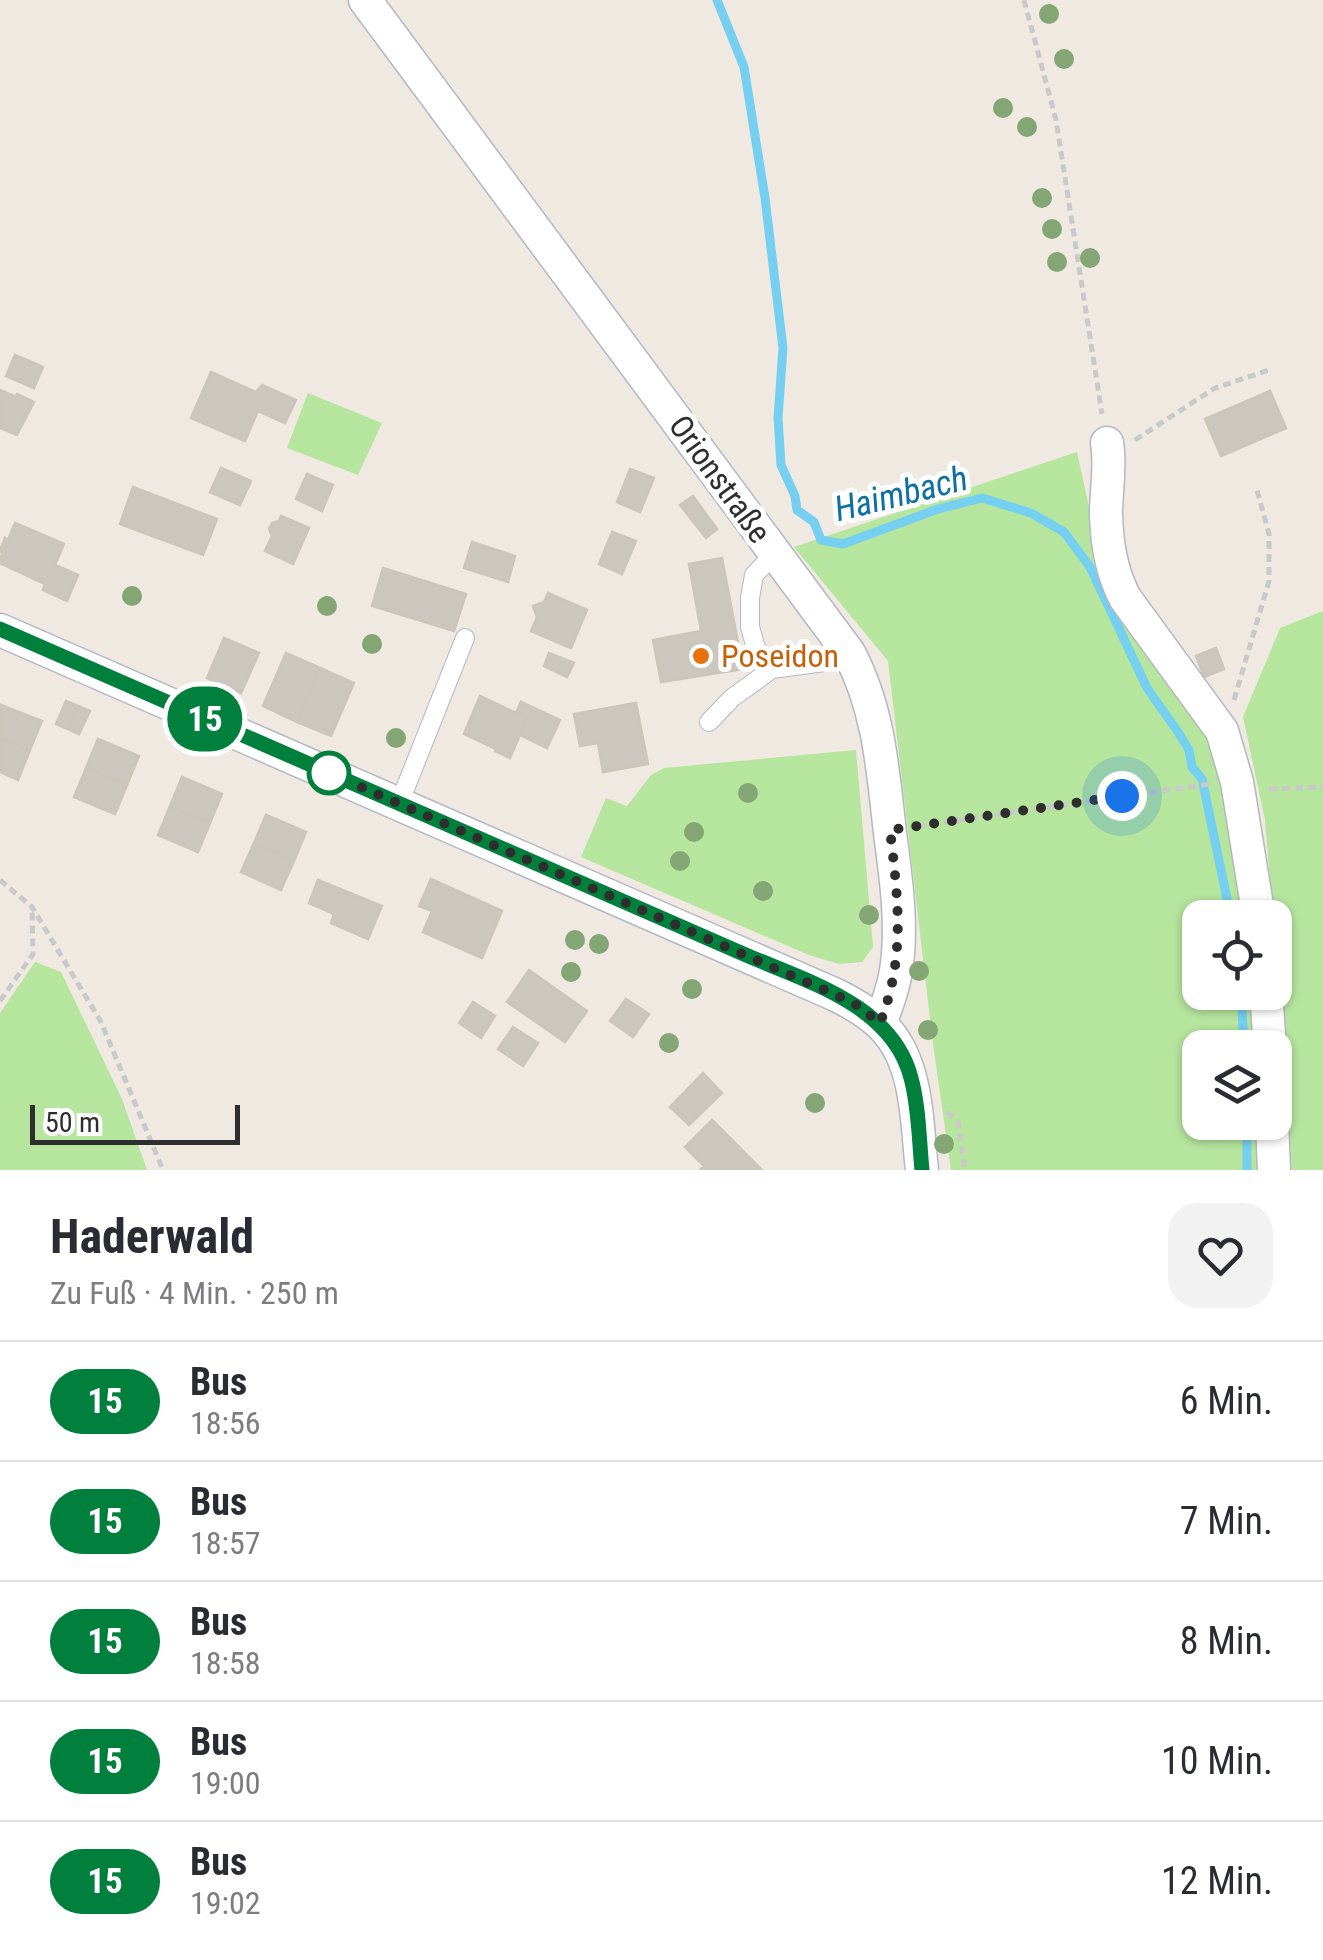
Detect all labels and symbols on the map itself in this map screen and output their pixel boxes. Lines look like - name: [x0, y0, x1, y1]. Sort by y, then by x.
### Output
- street label: Orionstraße: [661, 408, 779, 550]
- water label: Haimbach: [830, 458, 972, 530]
- place label: Poseidon: [721, 637, 839, 675]
- marker: Poseidon: [690, 645, 712, 667]
- line badge: 15: [160, 686, 250, 752]
- unlabelled marker: [308, 752, 350, 794]
- your location: [1097, 771, 1147, 821]
- scale bar: [30, 1100, 240, 1144]

